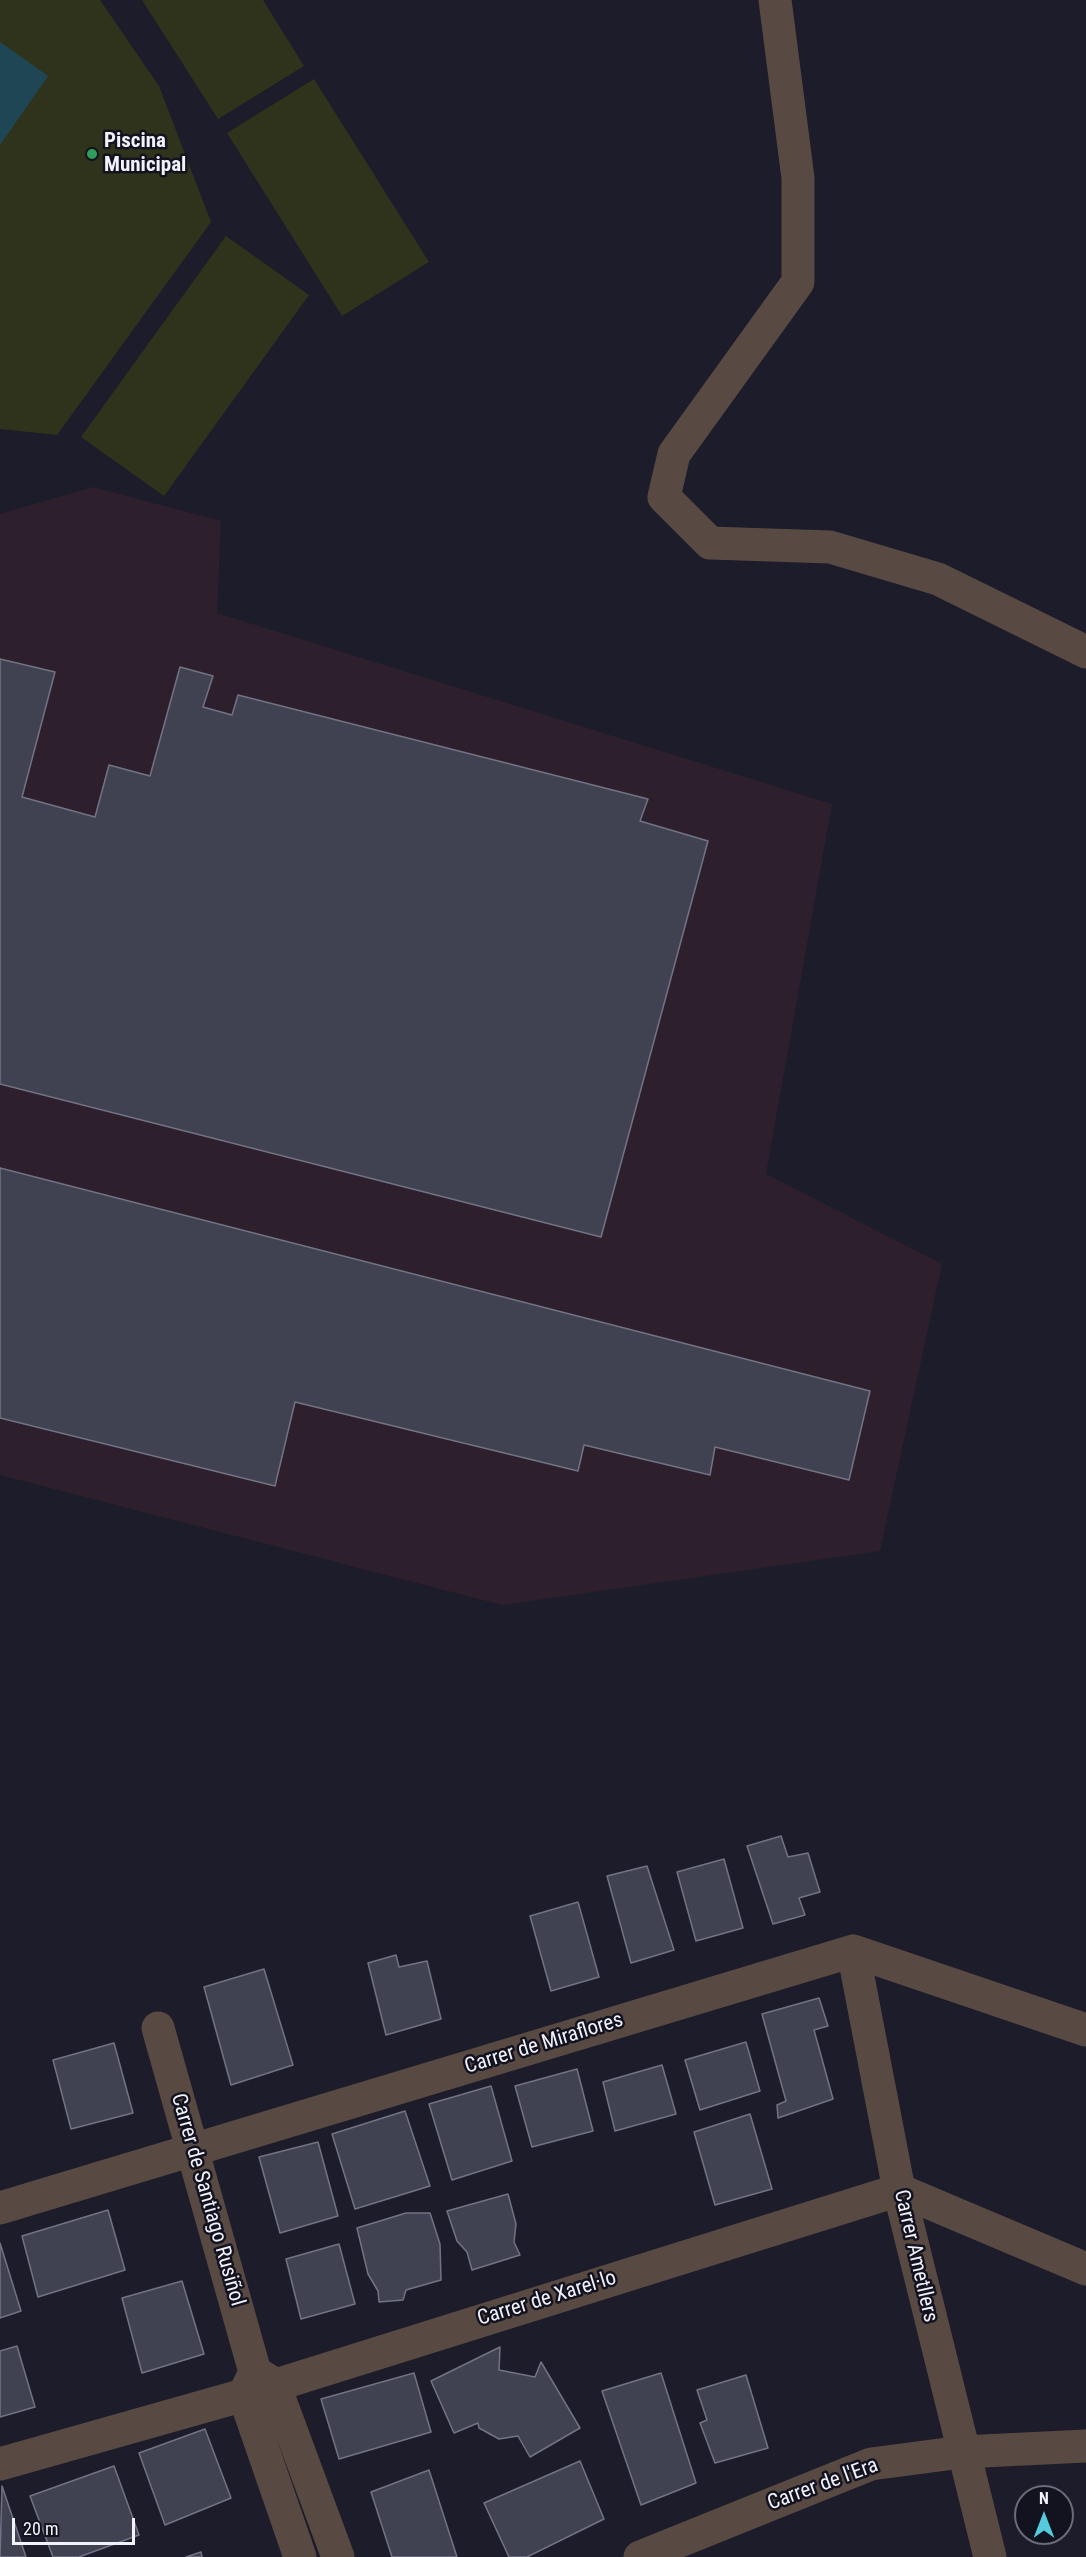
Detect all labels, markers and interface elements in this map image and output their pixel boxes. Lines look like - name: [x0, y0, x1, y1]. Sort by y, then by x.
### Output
- place label: Piscina Municipal: [104, 129, 186, 179]
- marker: Piscina Municipal: [85, 147, 99, 161]
- street label: Carrer de Miraflores: [462, 2008, 626, 2080]
- street label: Carrer de Santiago Rusiñol: [165, 2091, 249, 2309]
- street label: Carrer Ametllers: [888, 2187, 942, 2325]
- street label: Carrer de Xarel·lo: [475, 2266, 619, 2332]
- street label: Carrer de l'Era: [764, 2453, 882, 2517]
- north arrow: [1014, 2485, 1074, 2545]
- text: N: [1039, 2489, 1049, 2508]
- scale bar: [15, 2506, 138, 2544]
- text: 20 m: [23, 2518, 58, 2539]

